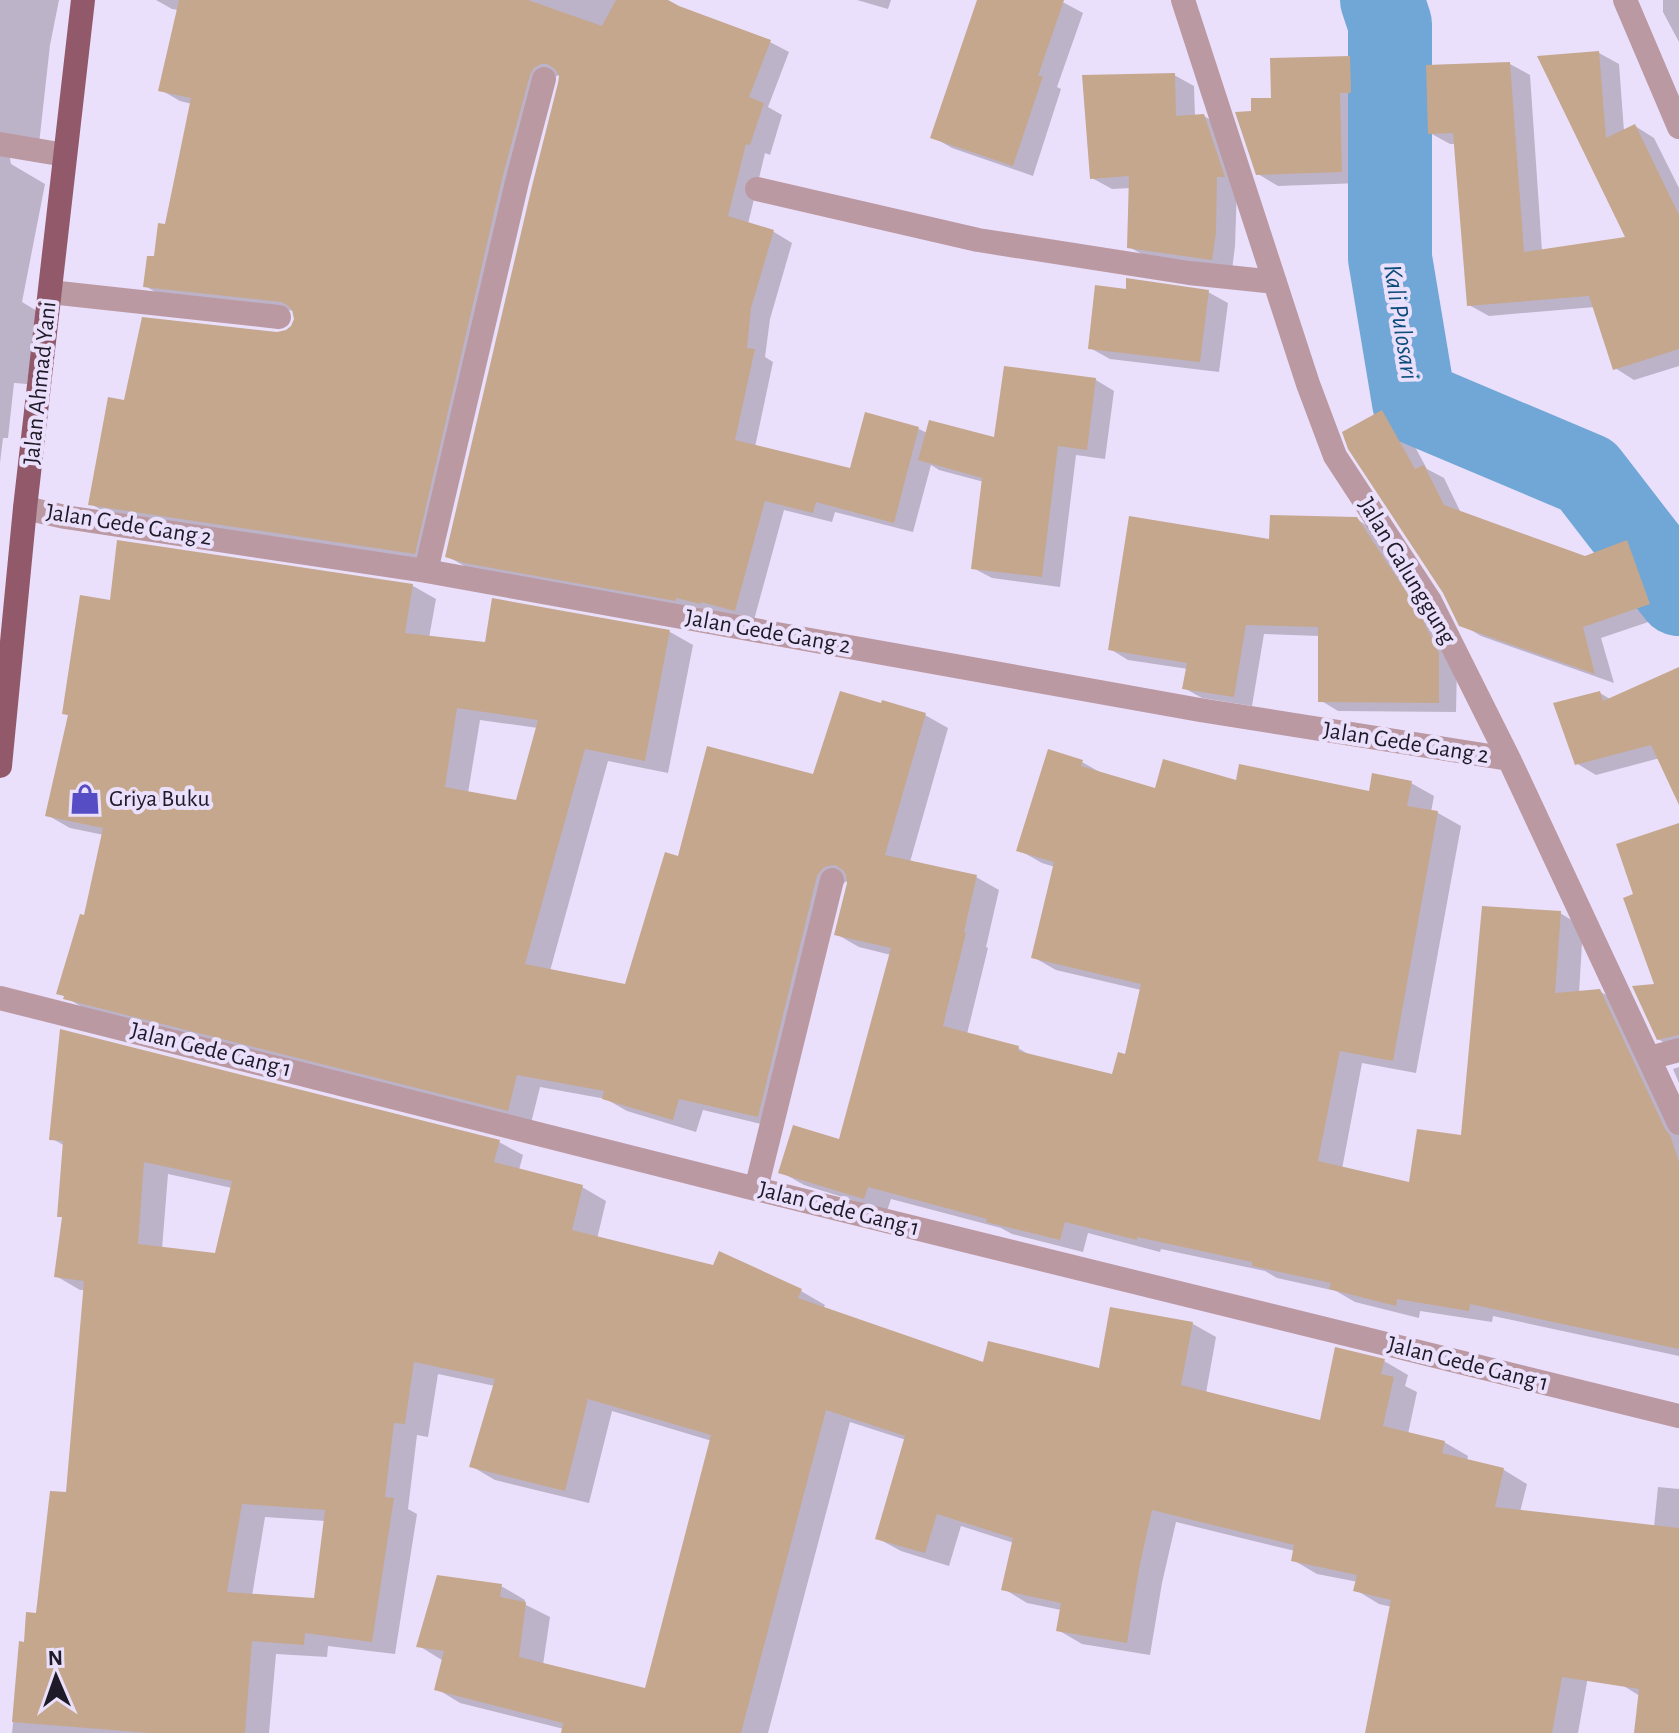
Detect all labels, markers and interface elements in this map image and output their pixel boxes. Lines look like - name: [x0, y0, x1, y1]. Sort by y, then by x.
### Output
- water label: Kali Pulosari: [1379, 263, 1423, 382]
- street label: Jalan Ahmad Yani: [19, 300, 61, 466]
- street label: Jalan Galunggung: [1354, 494, 1460, 649]
- street label: Jalan Gede Gang 2: [44, 500, 214, 550]
- street label: Jalan Gede Gang 2: [683, 606, 853, 658]
- street label: Jalan Gede Gang 2: [1321, 718, 1491, 768]
- shop icon: Griya Buku: [68, 782, 102, 816]
- place label: Griya Buku: [109, 787, 210, 811]
- street label: Jalan Gede Gang 1: [128, 1018, 294, 1082]
- street label: Jalan Gede Gang 1: [756, 1177, 922, 1241]
- street label: Jalan Gede Gang 1: [1385, 1332, 1551, 1396]
- north arrow: [16, 1637, 96, 1717]
- text: N: [47, 1647, 63, 1669]

